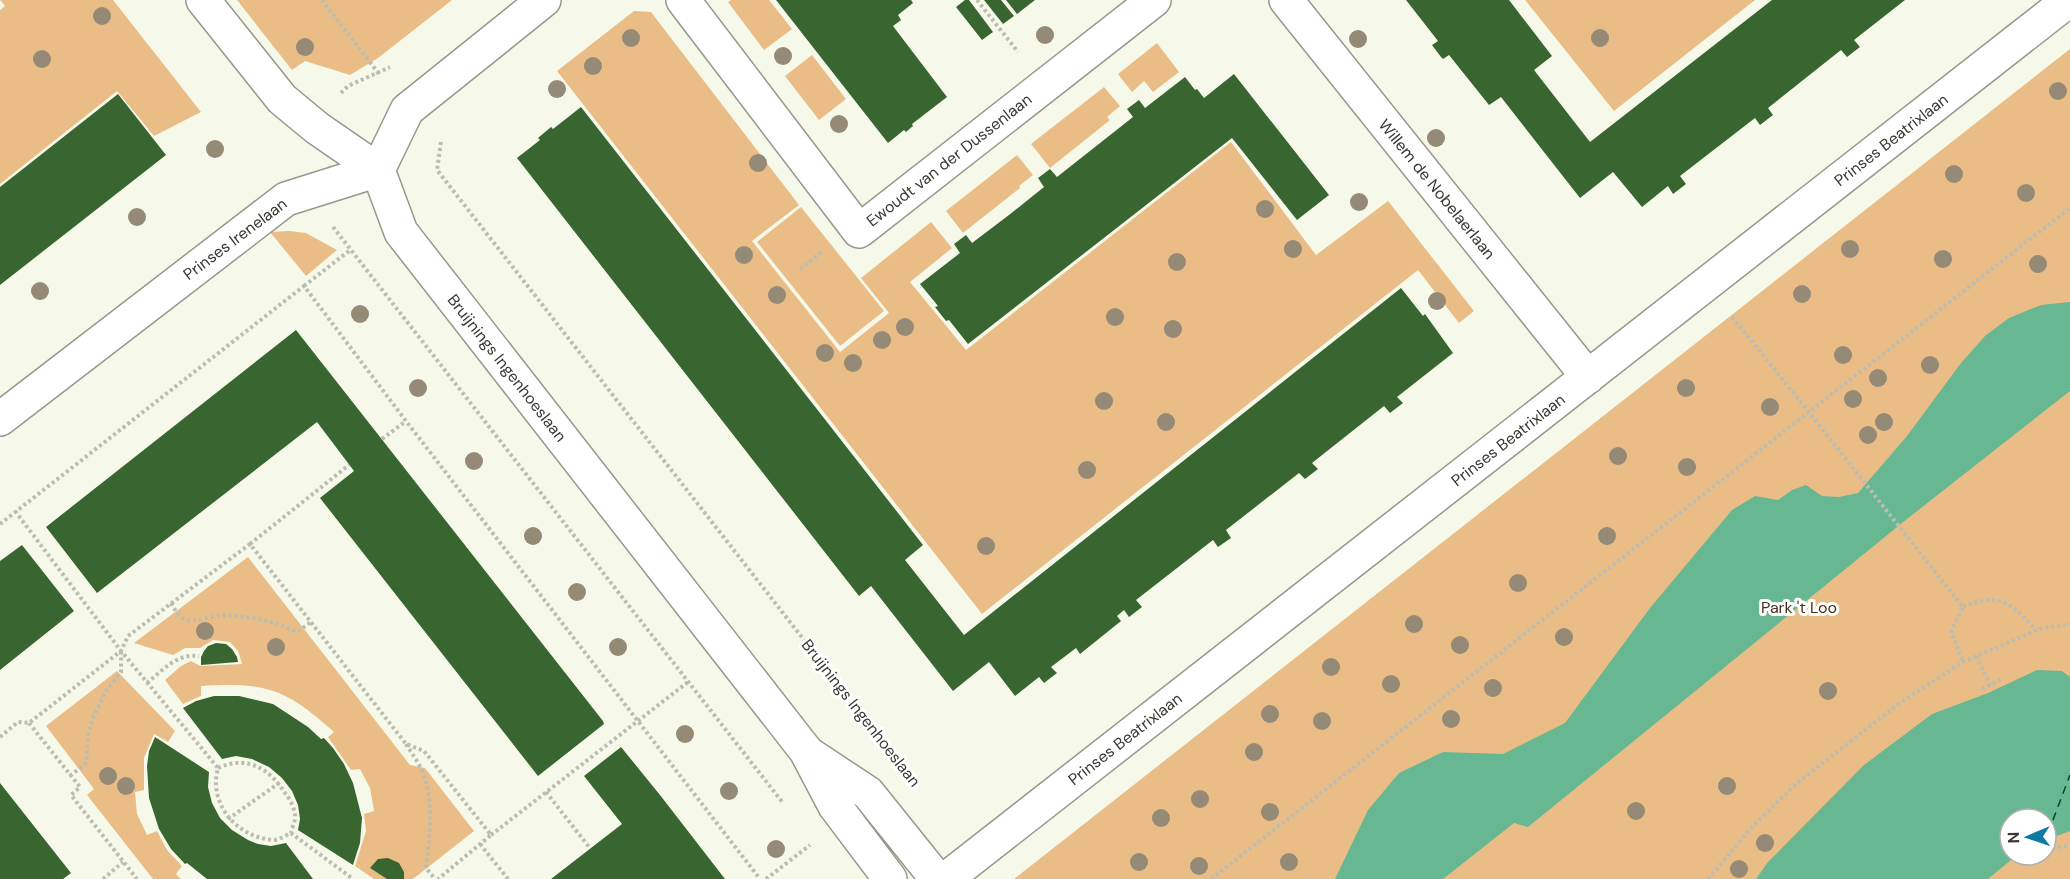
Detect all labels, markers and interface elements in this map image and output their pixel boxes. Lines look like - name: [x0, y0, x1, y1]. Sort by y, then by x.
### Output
- street label: Ewoudt van der Dussenlaan: [862, 89, 1036, 231]
- street label: Prinses Beatrixlaan: [1830, 89, 1952, 191]
- street label: Willem de Nobelaerlaan: [1374, 115, 1500, 263]
- street label: Prinses Irenelaan: [179, 193, 291, 285]
- street label: Bruijnings Ingenhoeslaan: [443, 290, 571, 446]
- street label: Prinses Beatrixlaan: [1447, 389, 1569, 491]
- park label: Park 't Loo: [1761, 597, 1837, 618]
- street label: Bruijnings Ingenhoeslaan: [797, 635, 925, 791]
- street label: Prinses Beatrixlaan: [1064, 688, 1186, 790]
- north arrow: [1998, 807, 2058, 867]
- text: N: [2003, 831, 2024, 844]

